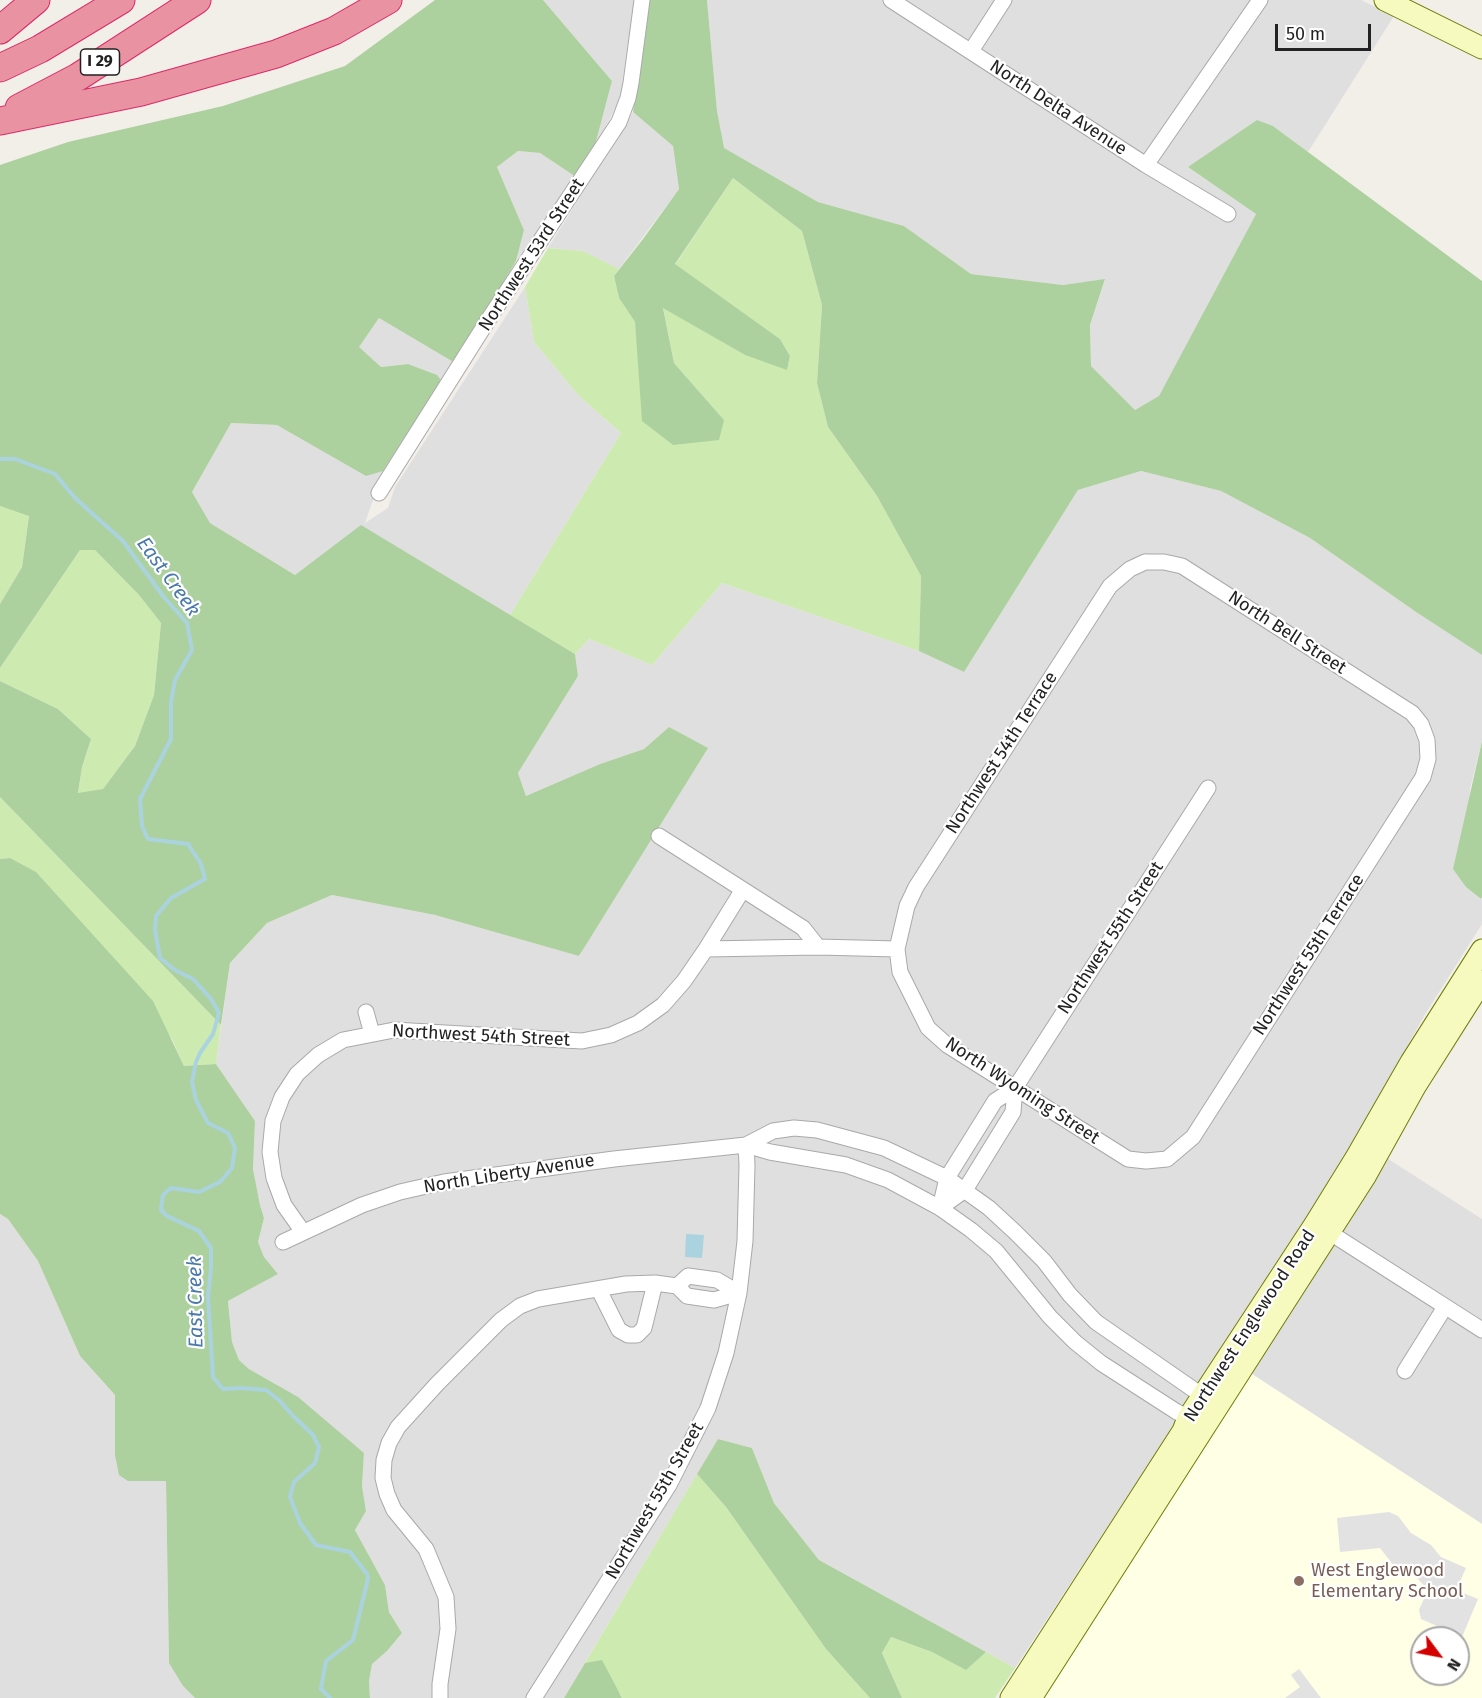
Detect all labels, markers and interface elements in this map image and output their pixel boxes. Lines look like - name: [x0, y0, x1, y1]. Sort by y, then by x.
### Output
- scale bar: [1278, 12, 1374, 50]
- text: 50 m: [1286, 23, 1325, 45]
- road number: I 29: [80, 49, 120, 75]
- street label: North Delta Avenue: [985, 56, 1131, 160]
- street label: Northwest 53rd Street: [475, 175, 589, 335]
- water label: East Creek: [131, 533, 205, 621]
- street label: North Bell Street: [1224, 587, 1350, 679]
- street label: Northwest 54th Terrace: [942, 668, 1062, 838]
- street label: Northwest 55th Street: [1054, 858, 1168, 1018]
- street label: Northwest 55th Terrace: [1249, 870, 1369, 1040]
- street label: Northwest 54th Street: [391, 1021, 571, 1051]
- street label: North Wyoming Street: [941, 1033, 1103, 1149]
- street label: North Liberty Avenue: [422, 1150, 596, 1198]
- street label: Northwest Englewood Road: [1180, 1226, 1320, 1426]
- water label: East Creek: [183, 1256, 209, 1348]
- street label: Northwest 55th Street: [601, 1419, 709, 1583]
- place label: West Englewood Elementary School: [1311, 1560, 1463, 1602]
- marker: West Englewood Elementary School: [1292, 1574, 1306, 1588]
- north arrow: [1410, 1626, 1470, 1686]
- text: N: [1443, 1655, 1465, 1674]

